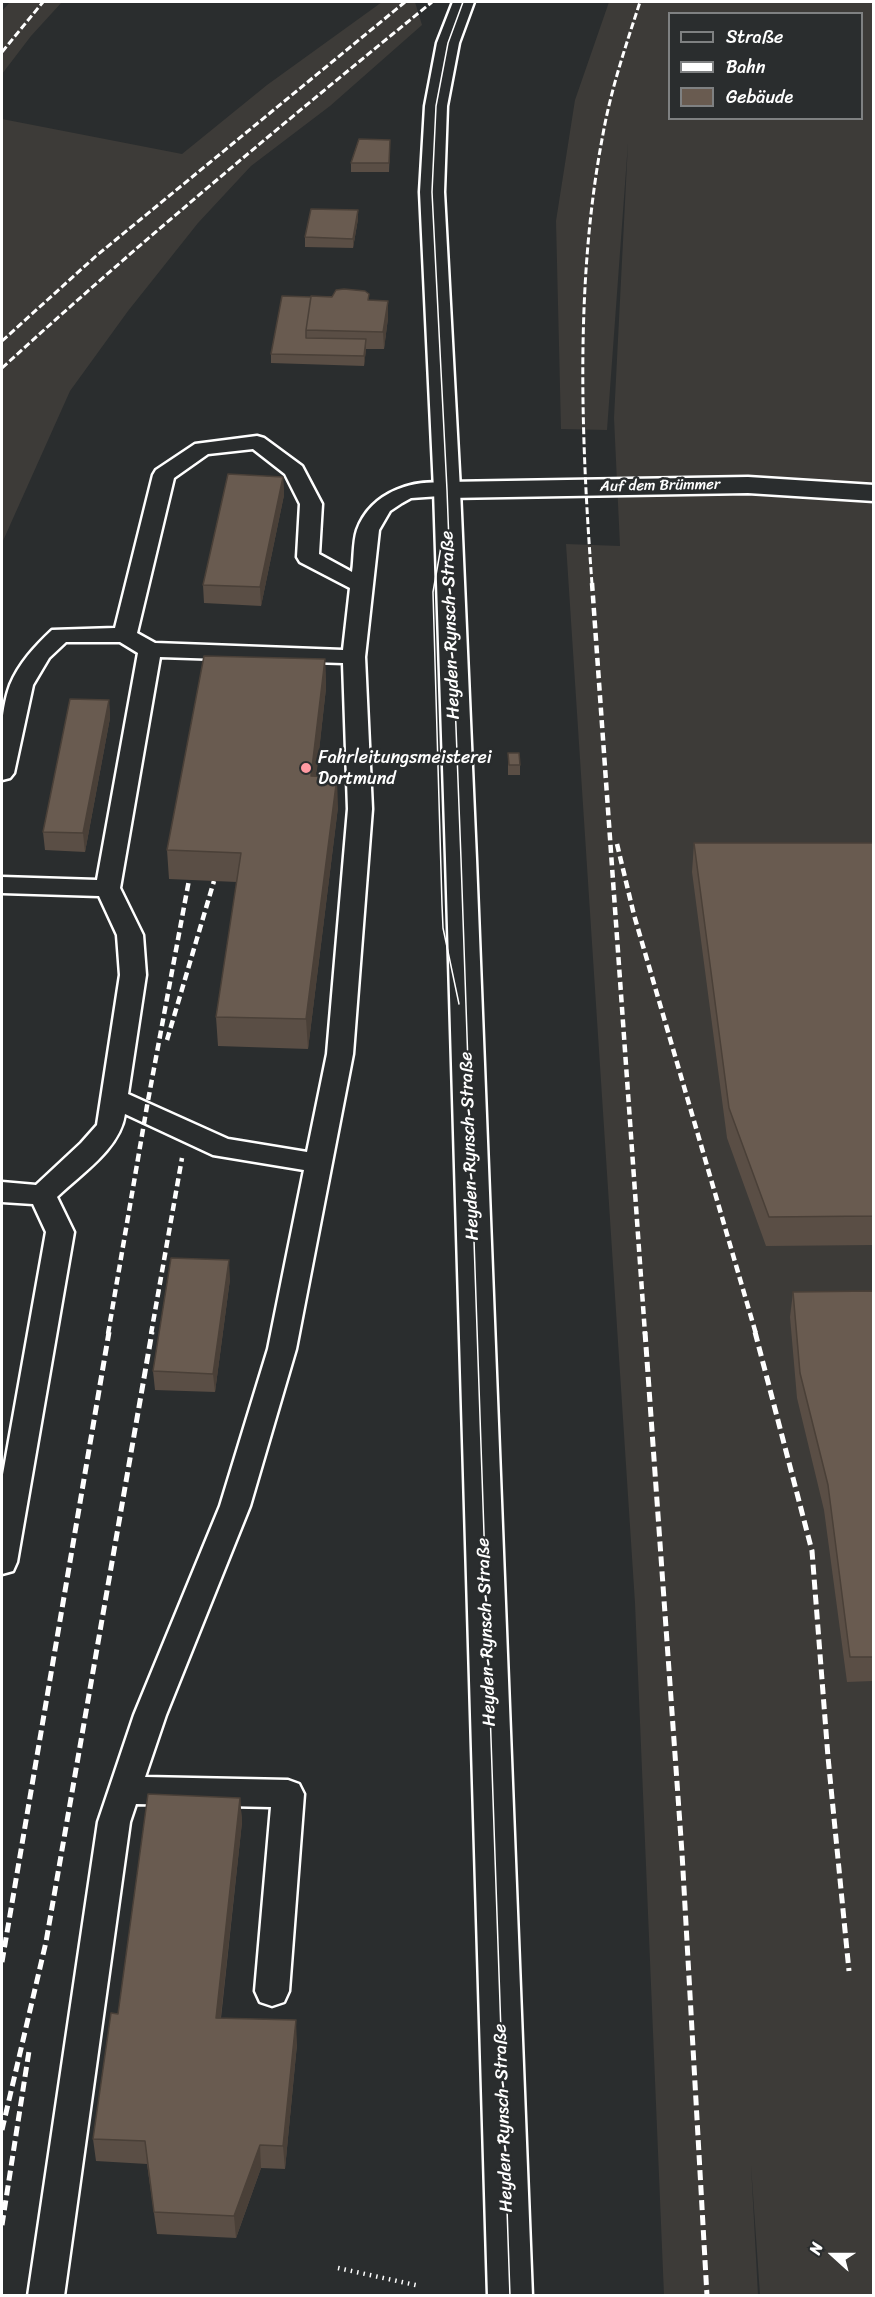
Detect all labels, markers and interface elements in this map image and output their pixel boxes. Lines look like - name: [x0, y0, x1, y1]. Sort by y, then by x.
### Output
- legend: [668, 12, 863, 120]
- text: Straße: [726, 21, 783, 53]
- text: Bahn: [726, 51, 766, 83]
- text: Gebäude: [726, 81, 793, 113]
- street label: Auf dem Brümmer: [600, 476, 720, 496]
- street label: Heyden-Rynsch-Straße: [437, 530, 465, 720]
- place label: Fahrleitungsmeisterei Dortmund: [318, 747, 492, 789]
- marker: Fahrleitungsmeisterei Dortmund: [299, 761, 313, 775]
- street label: Heyden-Rynsch-Straße: [456, 1051, 484, 1241]
- street label: Heyden-Rynsch-Straße: [473, 1537, 501, 1727]
- street label: Heyden-Rynsch-Straße: [490, 2023, 518, 2213]
- north arrow: [803, 2225, 863, 2285]
- text: N: [800, 2238, 831, 2259]

